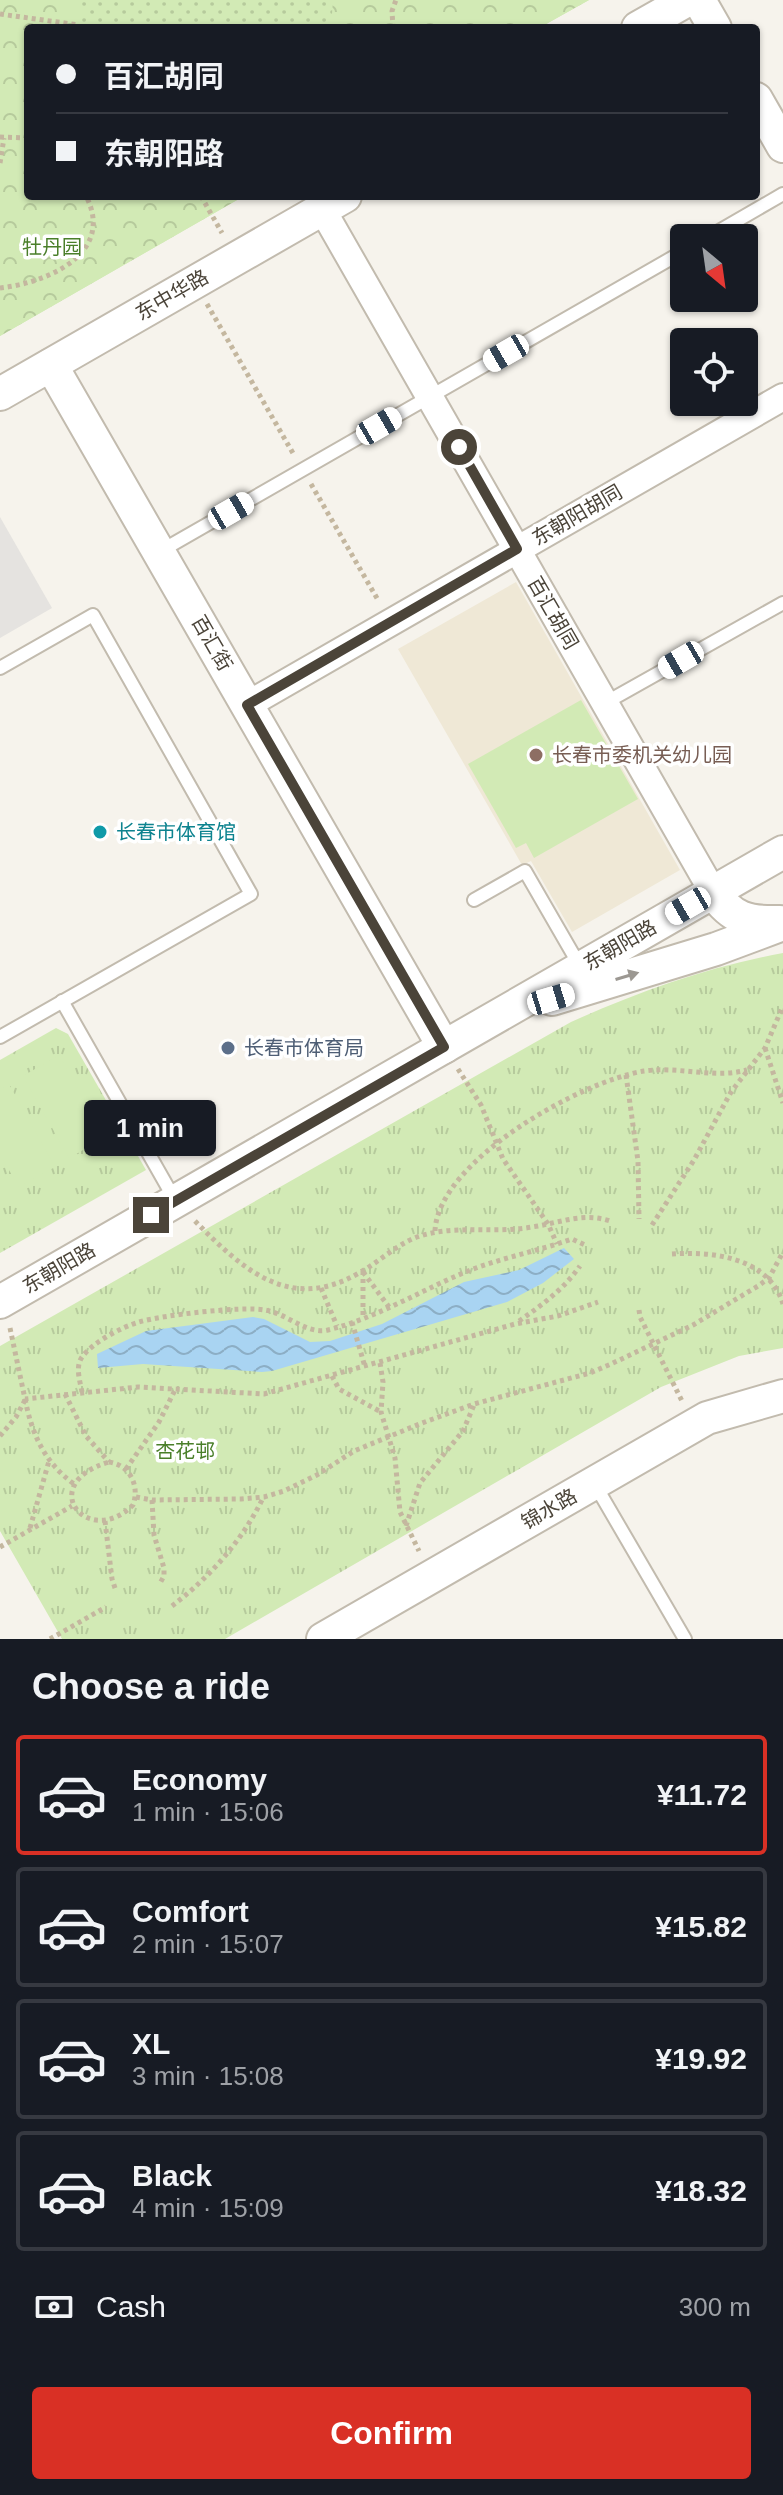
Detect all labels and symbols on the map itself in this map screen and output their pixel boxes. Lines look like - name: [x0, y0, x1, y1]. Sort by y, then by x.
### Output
- north arrow: [670, 224, 758, 312]
- park label: 牡丹园: [22, 236, 82, 258]
- street label: 东中华路: [132, 265, 212, 325]
- car: [479, 331, 533, 375]
- car: [352, 404, 406, 448]
- route start: [441, 429, 477, 465]
- street label: 东朝阳胡同: [528, 480, 626, 550]
- car: [204, 489, 258, 533]
- street label: 百汇胡同: [523, 573, 583, 653]
- street label: 百汇街: [187, 612, 237, 674]
- car: [654, 638, 708, 682]
- place label: 长春市委机关幼儿园: [552, 744, 732, 766]
- marker: 长春市委机关幼儿园: [527, 746, 545, 764]
- place label: 长春市体育馆: [116, 821, 236, 843]
- marker: 长春市体育馆: [91, 823, 109, 841]
- car: [661, 884, 715, 928]
- street label: 东朝阳路: [580, 915, 660, 975]
- one-way arrow: [616, 969, 640, 982]
- car: [525, 981, 577, 1017]
- place label: 长春市体育局: [244, 1037, 364, 1059]
- marker: 长春市体育局: [219, 1039, 237, 1057]
- callout: 1 min: [85, 1099, 217, 1155]
- route end: [133, 1197, 169, 1233]
- street label: 东朝阳路: [19, 1238, 99, 1298]
- park label: 杏花邨: [155, 1440, 215, 1462]
- street label: 锦水路: [518, 1484, 580, 1534]

